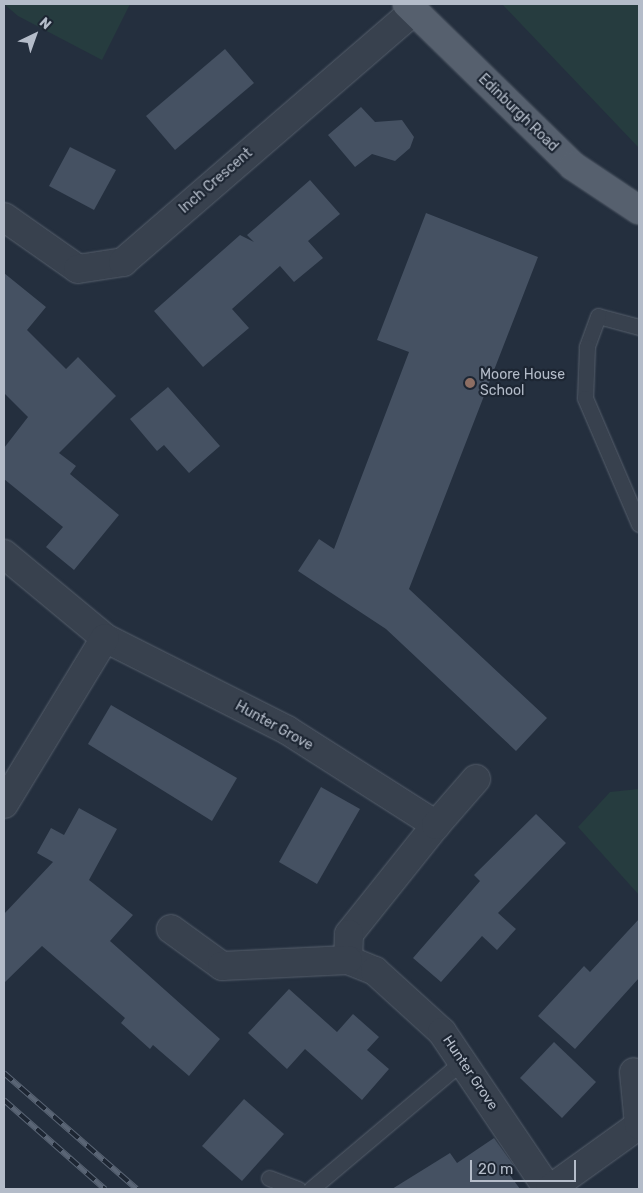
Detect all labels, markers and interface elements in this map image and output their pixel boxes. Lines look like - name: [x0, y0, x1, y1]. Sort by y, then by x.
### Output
- north arrow: [10, 10, 60, 60]
- text: N: [36, 14, 55, 33]
- street label: Edinburgh Road: [475, 71, 561, 155]
- street label: Inch Crescent: [176, 145, 256, 217]
- place label: Moore House School: [480, 367, 565, 400]
- marker: Moore House School: [464, 377, 476, 389]
- street label: Hunter Grove: [232, 698, 316, 754]
- street label: Hunter Grove: [439, 1032, 501, 1114]
- scale bar: [473, 1150, 579, 1182]
- text: 20 m: [478, 1160, 513, 1178]

